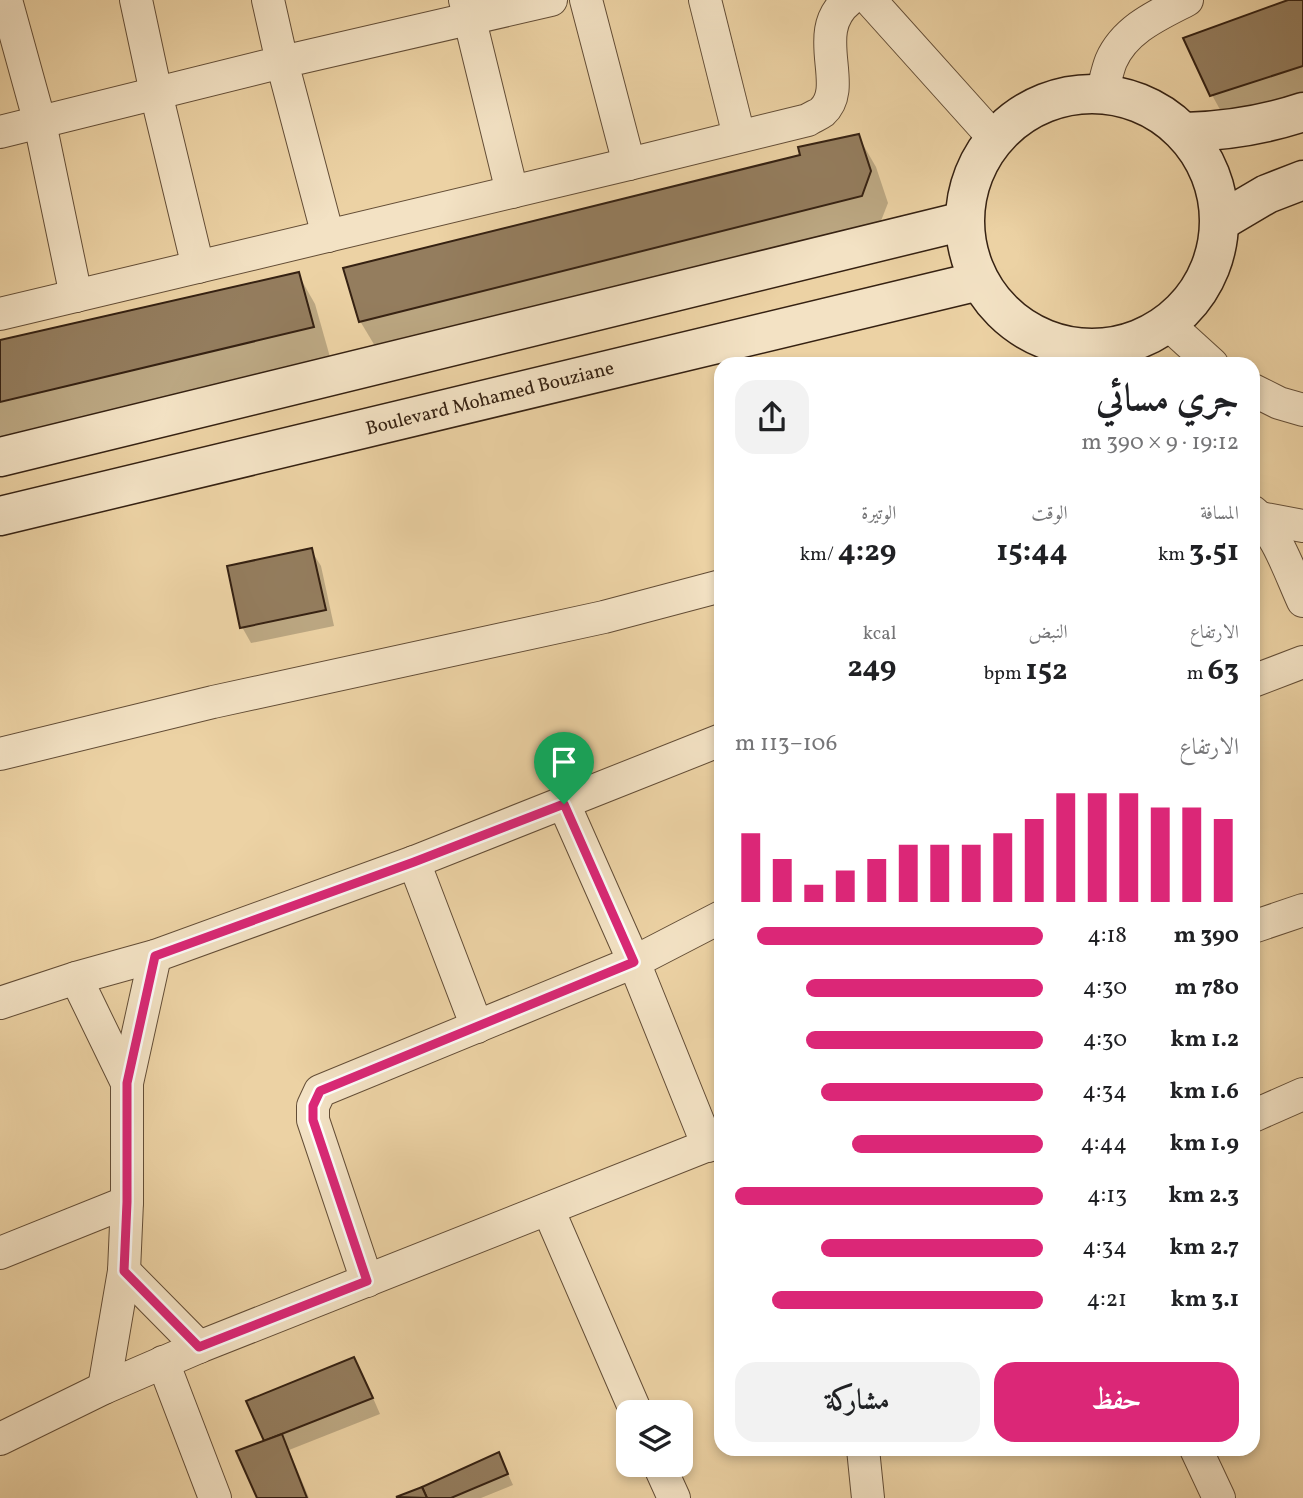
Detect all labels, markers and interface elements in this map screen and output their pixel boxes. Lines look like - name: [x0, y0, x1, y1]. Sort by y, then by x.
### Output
- street label: Boulevard Mohamed Bouziane: [363, 356, 617, 442]
- text: جري مسائي: [1096, 374, 1239, 427]
- button: share: [735, 380, 809, 454]
- text: 19:12 · 9 × 390 m: [1081, 427, 1239, 459]
- text: الوتيرة: [861, 501, 896, 527]
- text: الوقت: [1031, 501, 1068, 527]
- text: المسافة: [1200, 501, 1239, 527]
- text: 4:29: [838, 531, 896, 573]
- text: 15:44: [996, 531, 1068, 573]
- text: 3.51: [1189, 531, 1239, 573]
- text: /km: [800, 542, 838, 568]
- text: km: [1158, 542, 1189, 568]
- text: النبض: [1029, 620, 1068, 646]
- text: الارتفاع: [1190, 620, 1239, 646]
- text: kcal: [863, 621, 896, 647]
- text: 249: [847, 647, 896, 689]
- text: 152: [1026, 650, 1068, 692]
- text: 63: [1207, 650, 1239, 692]
- text: bpm: [984, 661, 1026, 687]
- text: m: [1187, 661, 1207, 687]
- text: 106–113 m: [735, 728, 837, 760]
- pin: [534, 732, 594, 804]
- text: الارتفاع: [1179, 732, 1239, 764]
- icon: arrive: [545, 743, 583, 781]
- text: 4:18: [1087, 920, 1127, 952]
- text: 390 m: [1174, 920, 1239, 952]
- text: 4:30: [1083, 972, 1127, 1004]
- text: 780 m: [1175, 972, 1239, 1004]
- text: 4:30: [1083, 1024, 1127, 1056]
- text: 1.2 km: [1170, 1024, 1239, 1056]
- text: 4:34: [1082, 1076, 1127, 1108]
- text: 1.6 km: [1170, 1076, 1239, 1108]
- text: 4:44: [1080, 1128, 1127, 1160]
- text: 1.9 km: [1170, 1128, 1239, 1160]
- text: 4:13: [1087, 1180, 1127, 1212]
- text: 2.3 km: [1168, 1180, 1239, 1212]
- text: 4:34: [1082, 1232, 1127, 1264]
- text: 2.7 km: [1169, 1232, 1239, 1264]
- text: 4:21: [1087, 1284, 1127, 1316]
- text: 3.1 km: [1171, 1284, 1239, 1316]
- button: مشاركة: [735, 1362, 980, 1442]
- button: حفظ: [994, 1362, 1239, 1442]
- map controls: [616, 1400, 693, 1477]
- button: layers: [616, 1400, 693, 1477]

